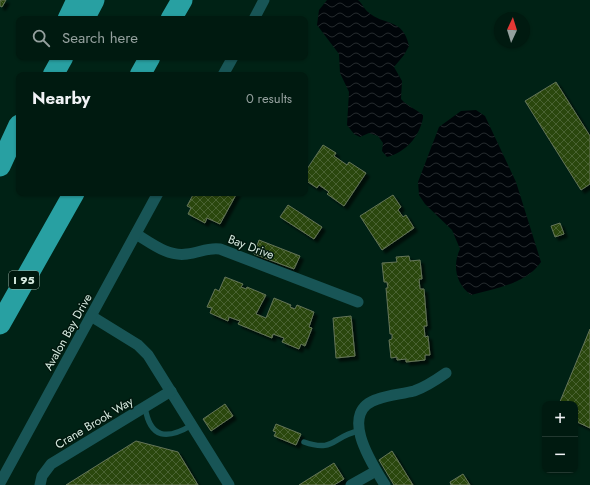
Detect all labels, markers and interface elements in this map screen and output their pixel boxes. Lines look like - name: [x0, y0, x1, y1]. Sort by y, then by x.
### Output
- north arrow: [494, 12, 530, 48]
- search box: [16, 16, 308, 60]
- icon: search: [30, 27, 52, 49]
- text: Search here: [62, 27, 138, 49]
- text: Nearby: [32, 86, 90, 110]
- text: 0 results: [246, 89, 292, 108]
- street label: Bay Drive: [225, 230, 277, 264]
- road number: I 95: [9, 271, 39, 289]
- street label: Avalon Bay Drive: [39, 290, 97, 374]
- street label: Crane Brook Way: [51, 392, 137, 454]
- map controls: [542, 401, 578, 473]
- button: +: [542, 401, 578, 437]
- button: −: [542, 437, 578, 473]

